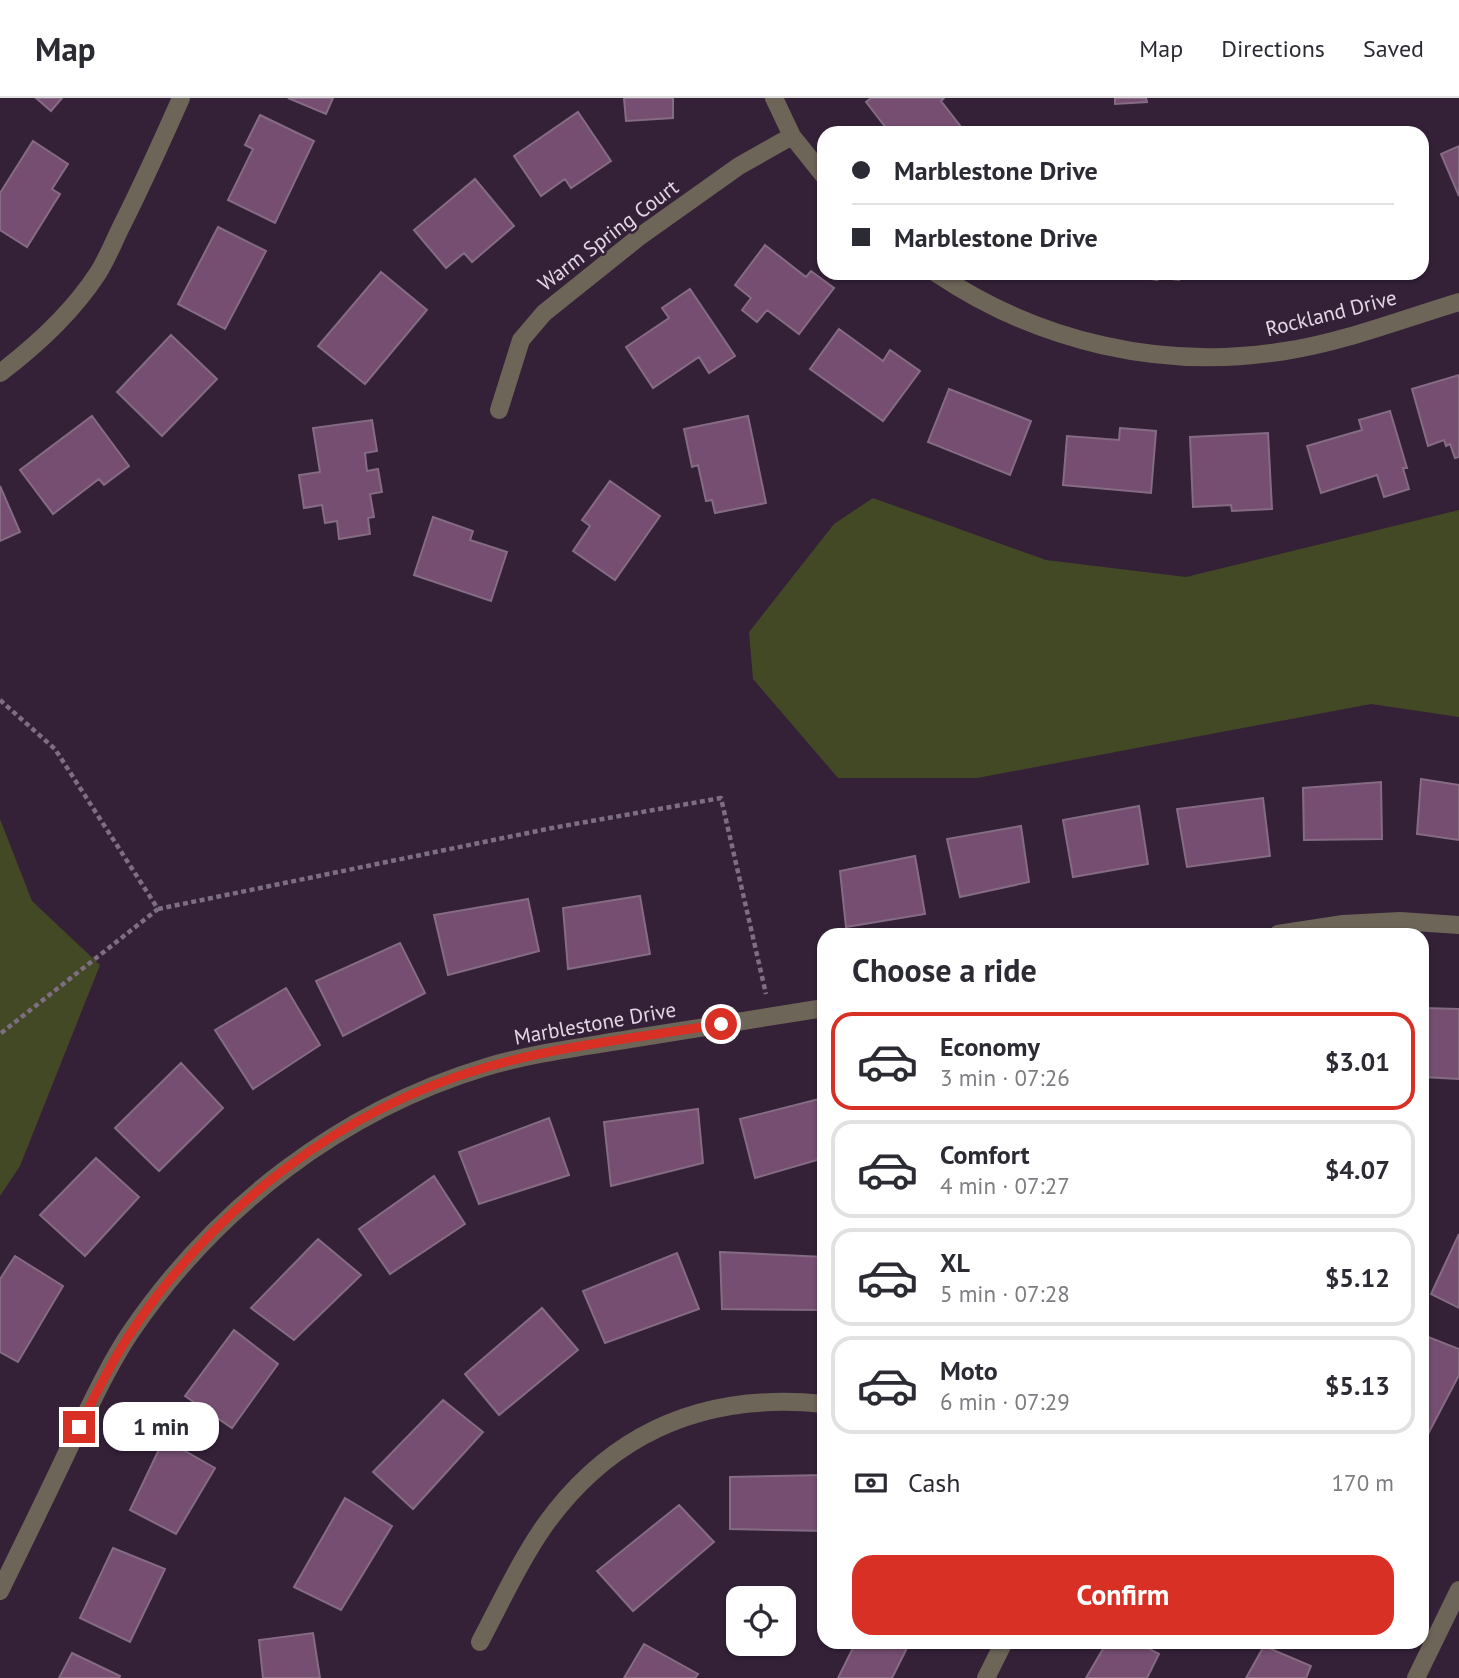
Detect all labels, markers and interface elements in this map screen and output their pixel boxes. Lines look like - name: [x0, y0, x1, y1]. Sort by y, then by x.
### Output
- text: Map: [35, 27, 96, 70]
- text: Map: [1139, 33, 1183, 64]
- text: Directions: [1221, 33, 1325, 64]
- text: Saved: [1363, 33, 1424, 64]
- text: Marblestone Drive: [894, 154, 1098, 187]
- street label: Warm Spring Court: [532, 173, 684, 297]
- text: Marblestone Drive: [894, 221, 1098, 254]
- street label: Rockland Drive: [1263, 284, 1399, 342]
- text: Choose a ride: [852, 949, 1037, 991]
- street label: Marblestone Drive: [512, 995, 678, 1051]
- route start: [705, 1008, 737, 1040]
- icon: car: [856, 1030, 919, 1093]
- text: Economy: [940, 1030, 1040, 1063]
- text: $3.01: [1325, 1045, 1390, 1078]
- text: 3 min · 07:26: [940, 1063, 1070, 1092]
- icon: car: [856, 1138, 919, 1201]
- text: Comfort: [940, 1138, 1030, 1171]
- text: $4.07: [1325, 1153, 1390, 1186]
- text: 4 min · 07:27: [940, 1171, 1070, 1200]
- icon: car: [856, 1246, 919, 1309]
- text: XL: [940, 1246, 970, 1279]
- text: $5.12: [1325, 1261, 1390, 1294]
- text: 5 min · 07:28: [940, 1279, 1070, 1308]
- icon: car: [856, 1354, 919, 1417]
- text: Moto: [940, 1354, 998, 1387]
- text: $5.13: [1325, 1369, 1390, 1402]
- text: 6 min · 07:29: [940, 1387, 1070, 1416]
- callout: 1 min: [104, 1402, 219, 1452]
- route end: [63, 1411, 95, 1443]
- text: 1 min: [133, 1412, 189, 1441]
- icon: cash: [852, 1464, 890, 1502]
- text: Cash: [908, 1466, 960, 1499]
- text: 170 m: [1332, 1468, 1394, 1497]
- button: Confirm: [852, 1555, 1394, 1635]
- map controls: [726, 1586, 796, 1656]
- button: locate: [726, 1586, 796, 1656]

